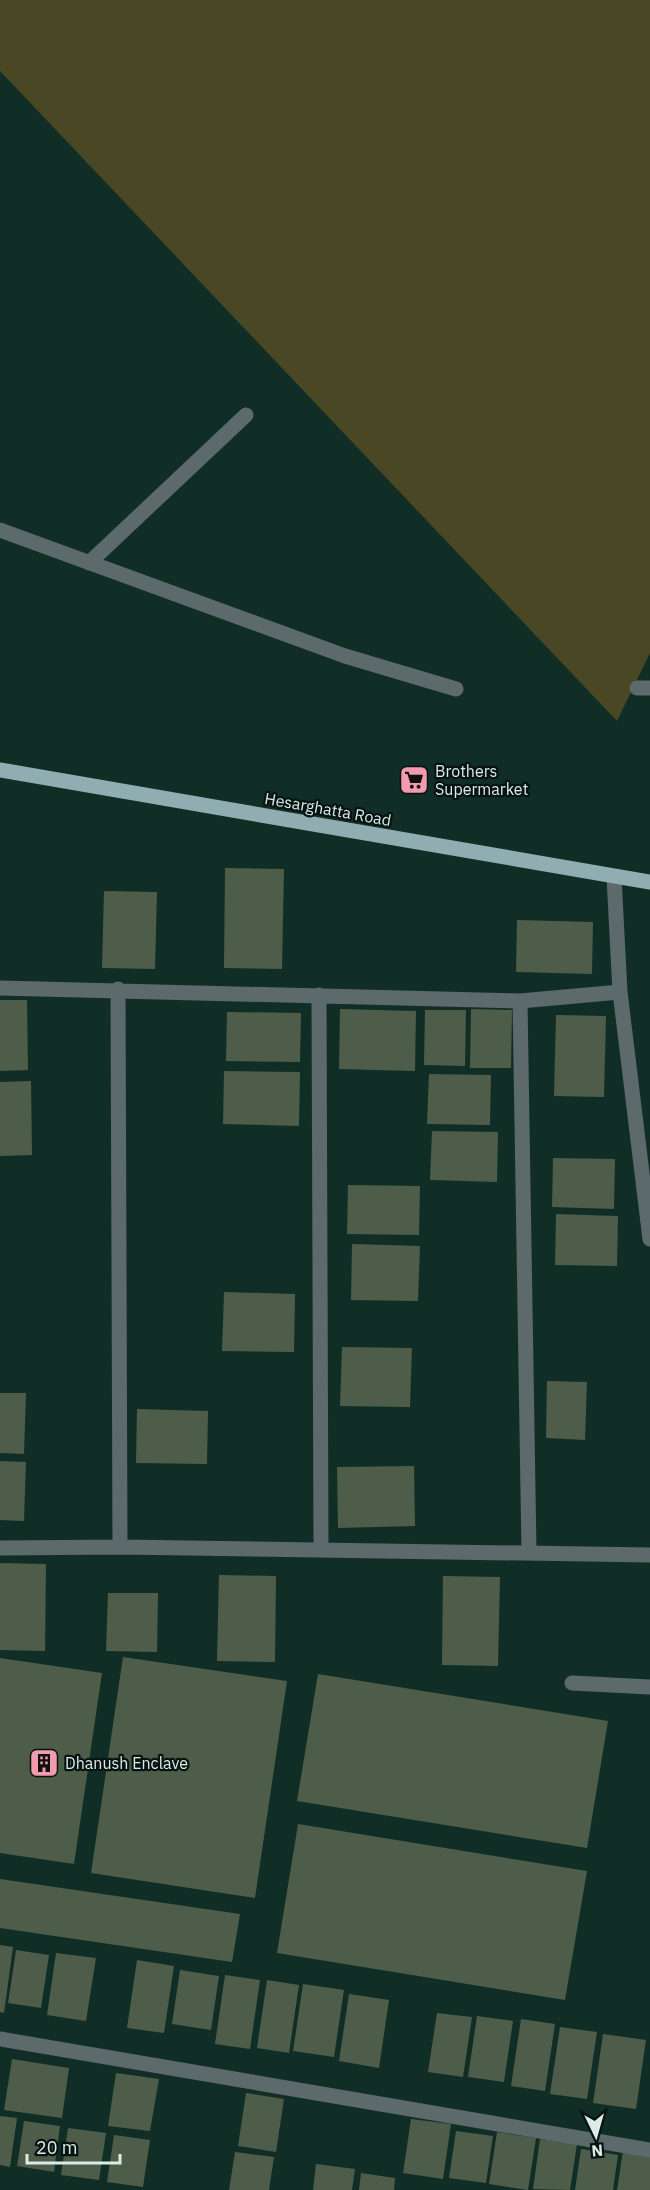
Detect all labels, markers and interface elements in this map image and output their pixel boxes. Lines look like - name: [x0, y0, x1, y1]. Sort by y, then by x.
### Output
- place label: Brothers Supermarket: [435, 761, 528, 799]
- supermarket icon: Brothers Supermarket: [398, 764, 430, 796]
- street label: Hesarghatta Road: [263, 788, 393, 830]
- building icon: Dhanush Enclave: [28, 1747, 60, 1779]
- place label: Dhanush Enclave: [65, 1753, 188, 1773]
- north arrow: [566, 2106, 626, 2166]
- scale bar: [27, 2127, 120, 2165]
- text: 20 m: [36, 2136, 78, 2159]
- text: N: [591, 2140, 604, 2161]

